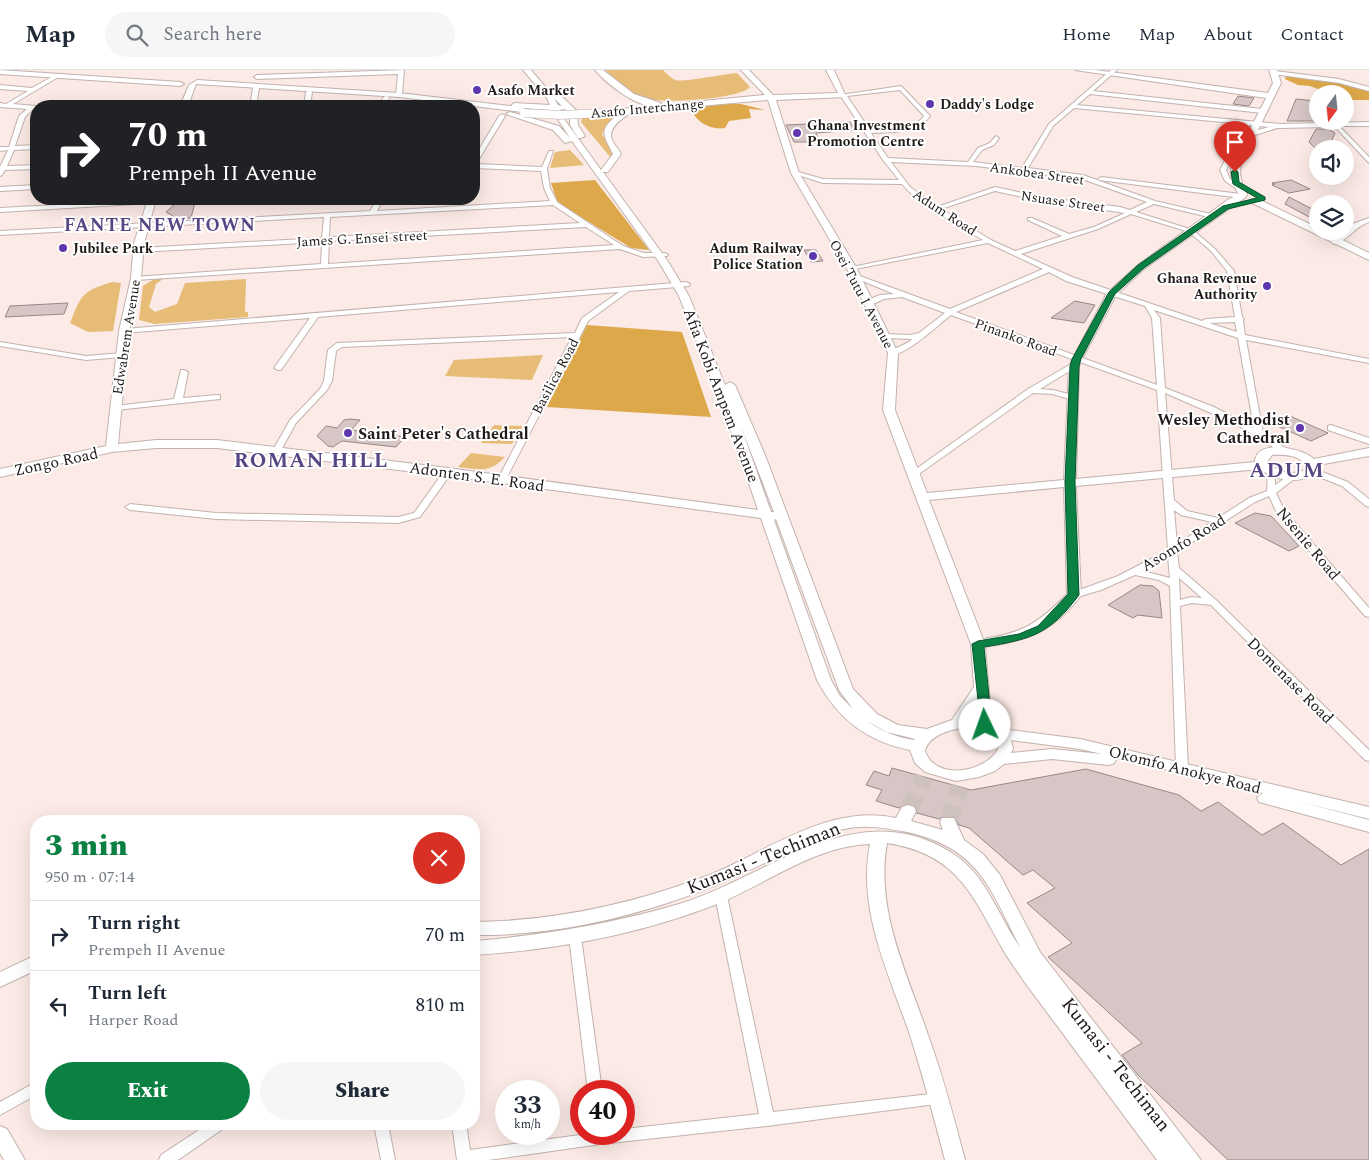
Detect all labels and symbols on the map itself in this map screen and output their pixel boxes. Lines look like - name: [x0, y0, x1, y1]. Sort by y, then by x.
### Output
- place label: Asafo Market: [487, 80, 575, 101]
- marker: Asafo Market: [471, 84, 483, 96]
- north arrow: [1309, 85, 1354, 130]
- street label: Asafo Interchange: [589, 93, 705, 124]
- place label: Daddy's Lodge: [940, 94, 1034, 115]
- marker: Daddy's Lodge: [924, 98, 936, 110]
- place label: Ghana Investment Promotion Centre: [807, 115, 926, 152]
- pin: [1214, 121, 1256, 172]
- marker: Ghana Investment Promotion Centre: [791, 127, 803, 139]
- street label: Ankobea Street: [988, 156, 1086, 191]
- street label: Adum Road: [908, 184, 981, 241]
- street label: Nsuase Street: [1019, 185, 1106, 218]
- district label: FANTE NEW TOWN: [64, 212, 256, 239]
- street label: James G. Ensei street: [296, 225, 428, 252]
- street label: Osei Tutu I Avenue: [824, 236, 899, 353]
- place label: Jubilee Park: [73, 238, 154, 259]
- place label: Adum Railway Police Station: [709, 238, 804, 275]
- marker: Jubilee Park: [57, 242, 69, 254]
- marker: Adum Railway Police Station: [807, 250, 819, 262]
- place label: Ghana Revenue Authority: [1157, 268, 1258, 305]
- street label: Edwabrem Avenue: [107, 278, 146, 396]
- marker: Ghana Revenue Authority: [1261, 280, 1273, 292]
- street label: Afia Kobi Ampem Avenue: [677, 305, 765, 486]
- street label: Pinanko Road: [972, 313, 1060, 362]
- street label: Basilica Road: [527, 334, 584, 418]
- place label: Wesley Methodist Cathedral: [1157, 408, 1290, 450]
- place label: Saint Peter's Cathedral: [358, 422, 529, 446]
- marker: Wesley Methodist Cathedral: [1294, 422, 1306, 434]
- marker: Saint Peter's Cathedral: [342, 427, 354, 439]
- street label: Zongo Road: [12, 441, 100, 483]
- district label: ROMAN HILL: [234, 445, 388, 477]
- district label: ADUM: [1249, 455, 1325, 487]
- street label: Adonten S. E. Road: [408, 456, 546, 498]
- street label: Nsenie Road: [1270, 502, 1346, 586]
- street label: Asomfo Road: [1137, 508, 1231, 578]
- street label: Domenase Road: [1241, 632, 1339, 730]
- position arrow: [958, 698, 1010, 750]
- street label: Okomfo Anokye Road: [1106, 739, 1264, 801]
- street label: Kumasi - Techiman: [682, 814, 845, 903]
- street label: Kumasi - Techiman: [1054, 991, 1178, 1138]
- speed limit sign: 40: [570, 1080, 635, 1145]

